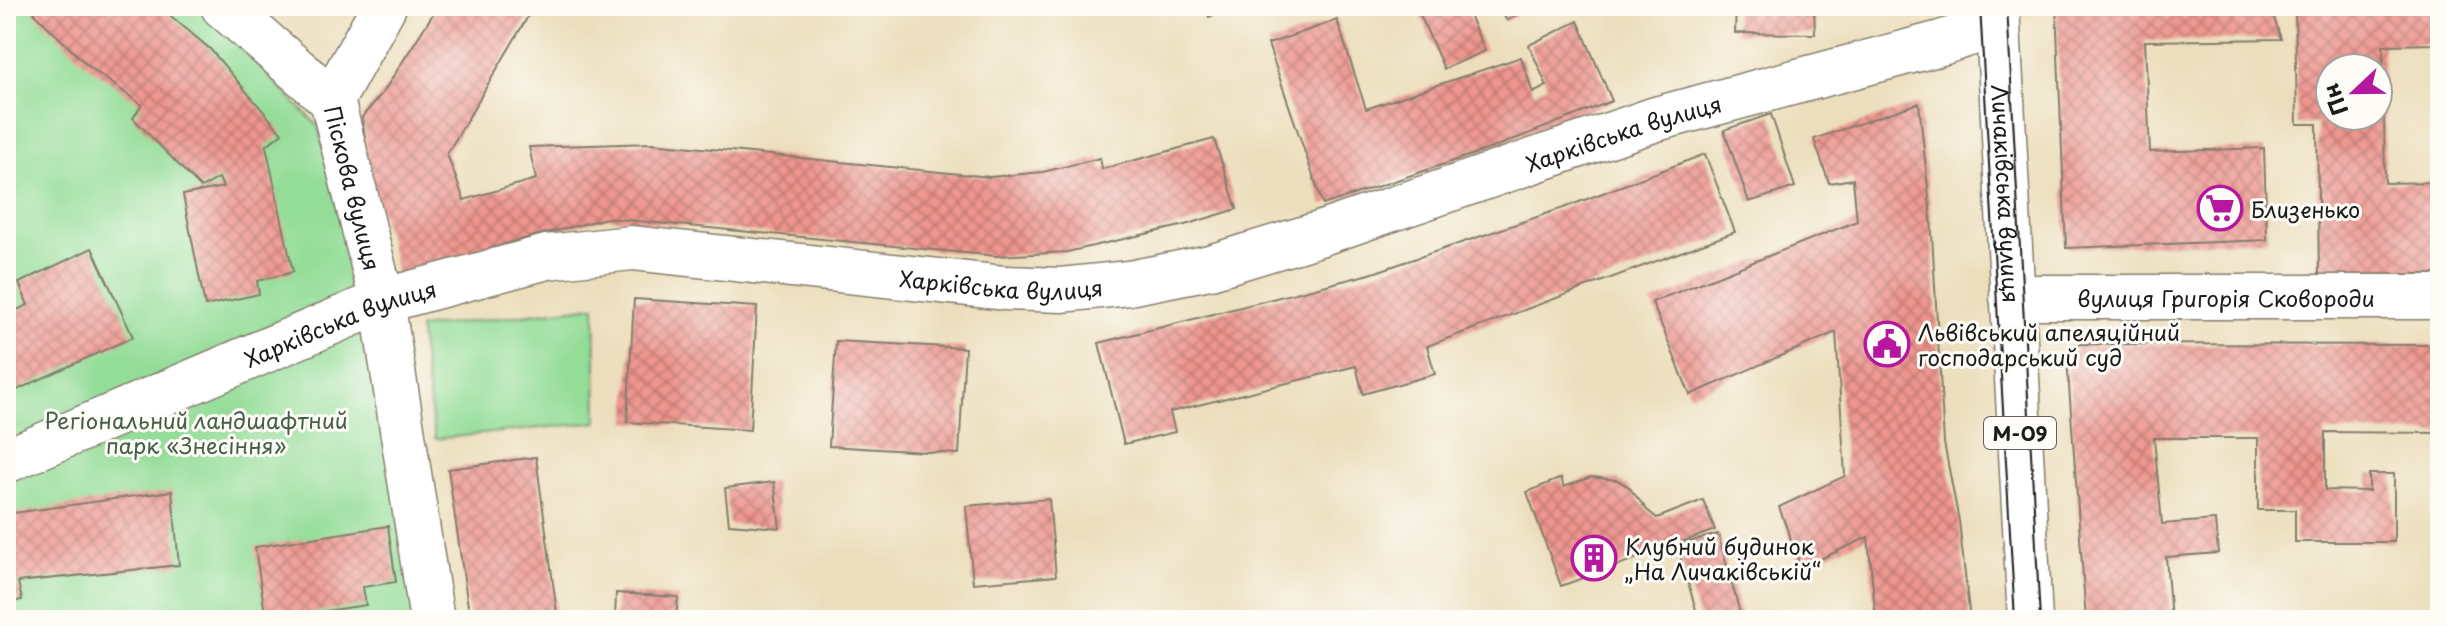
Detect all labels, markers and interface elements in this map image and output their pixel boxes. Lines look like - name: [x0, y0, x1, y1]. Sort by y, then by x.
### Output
- north arrow: [2314, 52, 2394, 132]
- text: Пн: [2313, 79, 2355, 121]
- street label: Личаківська вулиця: [1985, 84, 2029, 304]
- street label: Харківська вулиця: [1521, 86, 1725, 179]
- street label: Піскова вулиця: [318, 102, 390, 274]
- supermarket icon: Близенько: [2196, 184, 2244, 232]
- place label: Близенько: [2251, 192, 2360, 225]
- street label: Харківська вулиця: [898, 260, 1104, 307]
- street label: Харківська вулиця: [239, 271, 440, 374]
- street label: вулиця Григорія Сковороди: [2077, 281, 2375, 314]
- place label: Львівський апеляційний господарський суд: [1918, 315, 2180, 373]
- public building icon: Львівський апеляційний господарський суд: [1863, 320, 1911, 368]
- park label: Регіональний ландшафтний парк «Знесіння»: [44, 403, 348, 461]
- road number: М-09: [1984, 417, 2056, 449]
- place label: Клубний будинок „На Личаківській“: [1625, 529, 1821, 587]
- building icon: Клубний будинок „На Личаківській“: [1570, 534, 1618, 582]

